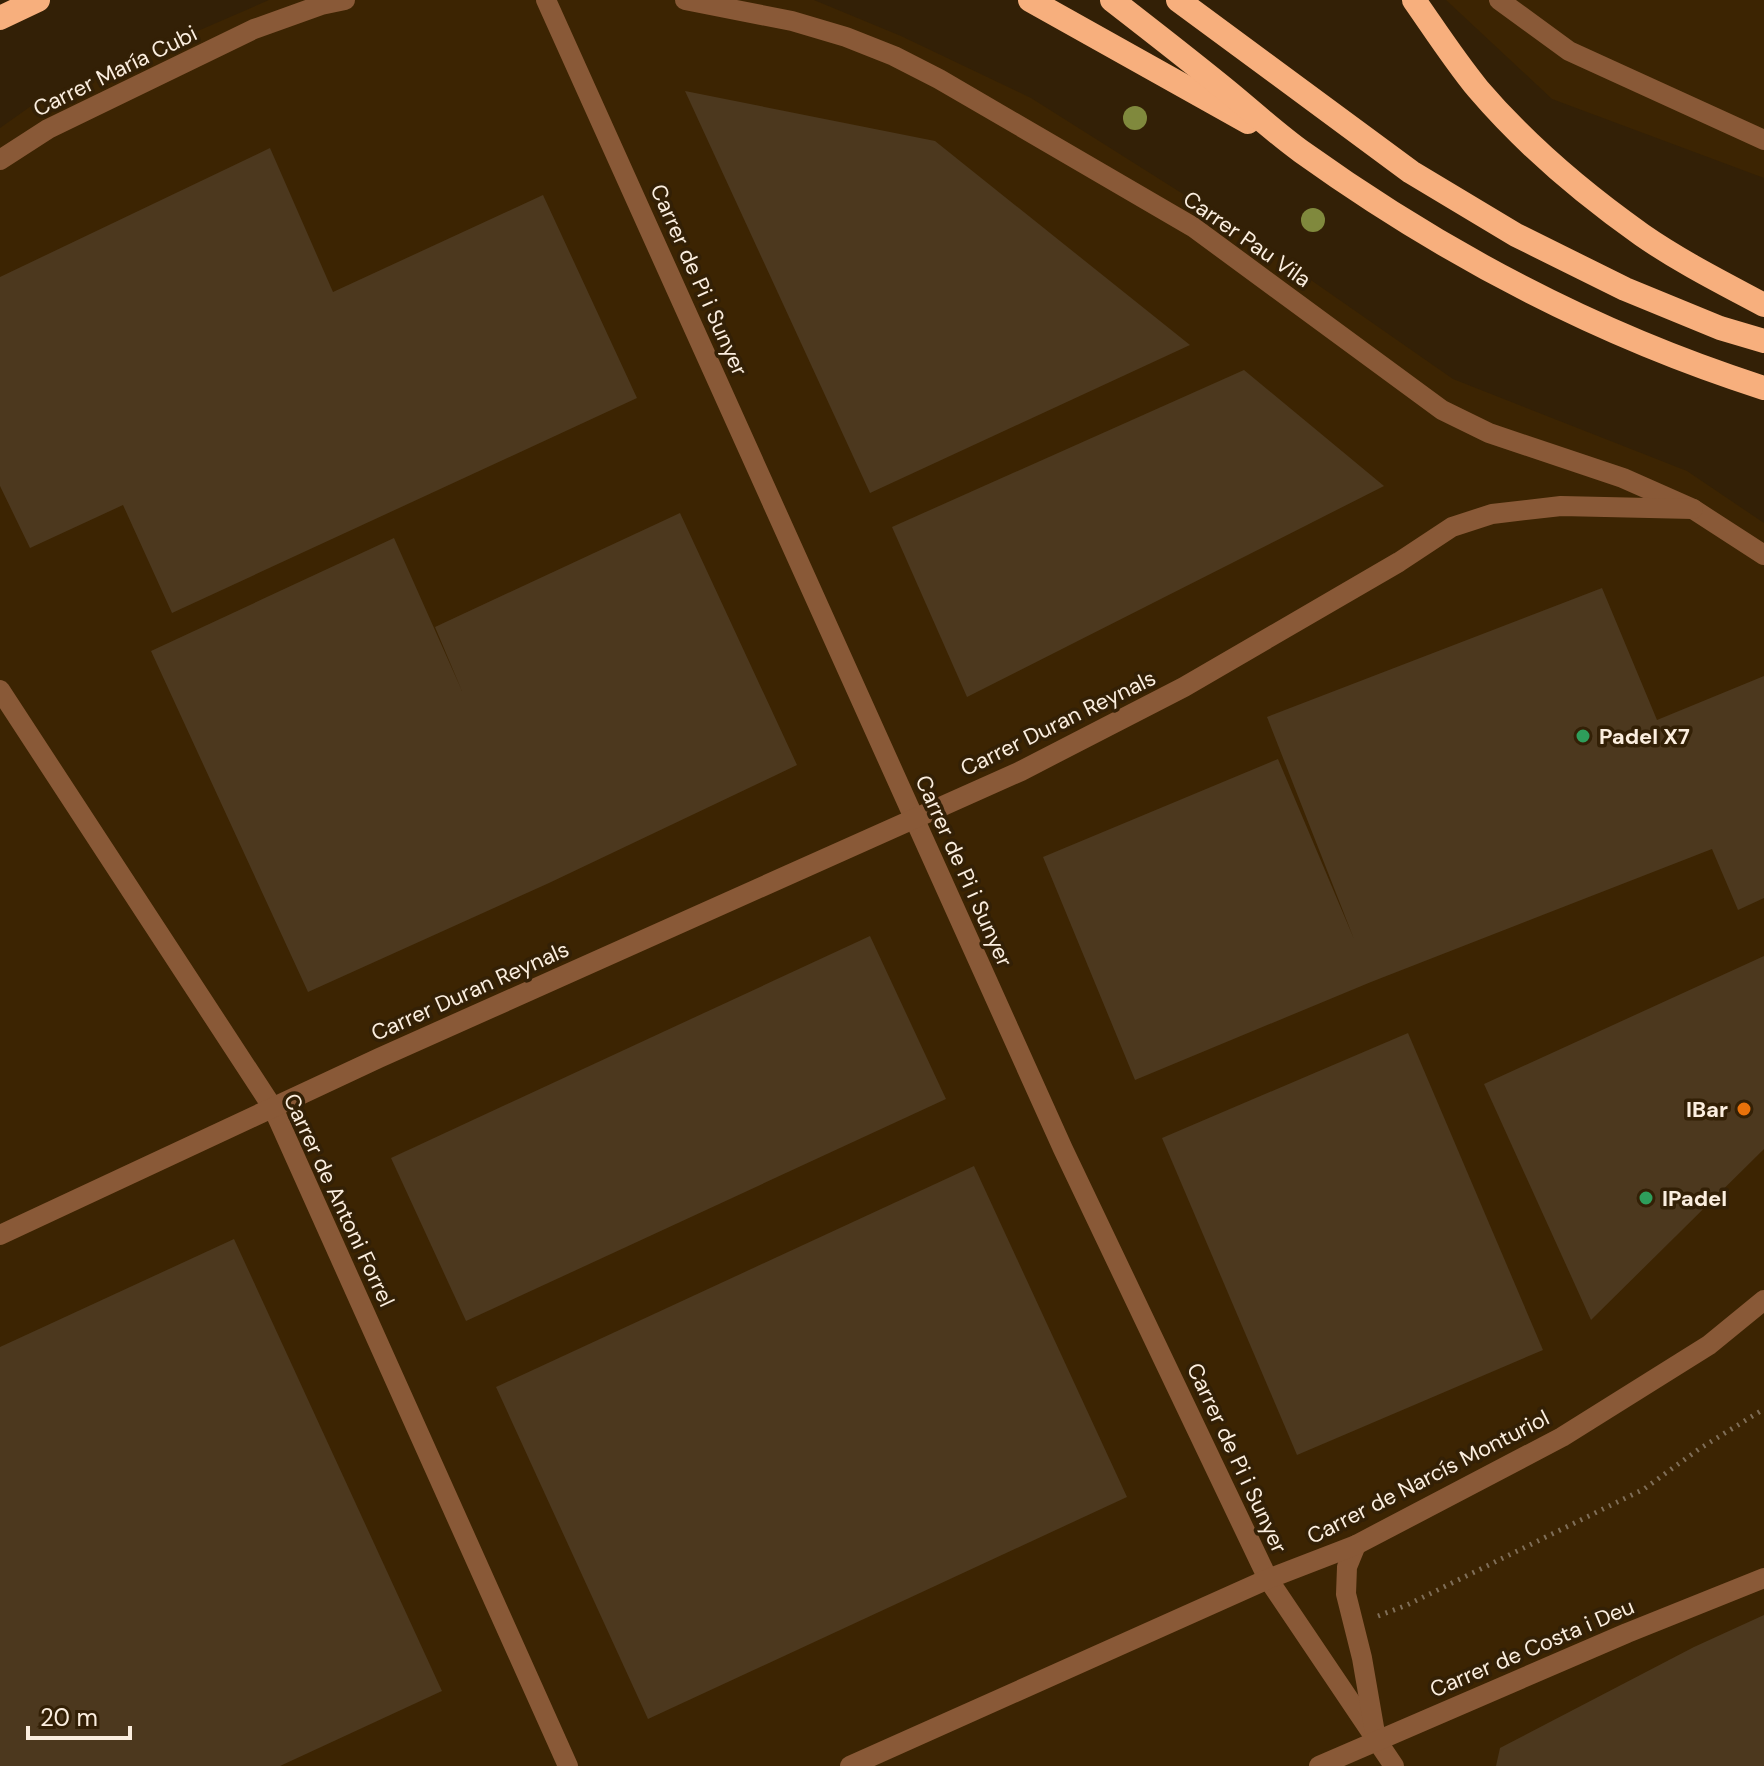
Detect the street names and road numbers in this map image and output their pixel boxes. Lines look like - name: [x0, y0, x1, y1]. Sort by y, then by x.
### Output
- street label: Carrer María Cubi: [28, 19, 202, 123]
- street label: Carrer de Pi i Sunyer: [644, 180, 754, 380]
- street label: Carrer Pau Vila: [1177, 184, 1317, 294]
- street label: Carrer Duran Reynals: [956, 663, 1160, 783]
- street label: Carrer de Pi i Sunyer: [909, 771, 1019, 971]
- street label: Carrer Duran Reynals: [367, 934, 573, 1048]
- street label: Carrer de Antoni Forrel: [277, 1089, 401, 1311]
- street label: Carrer de Pi i Sunyer: [1180, 1358, 1294, 1558]
- street label: Carrer de Narcís Monturiol: [1302, 1403, 1554, 1551]
- street label: Carrer de Costa i Deu: [1425, 1592, 1639, 1704]

